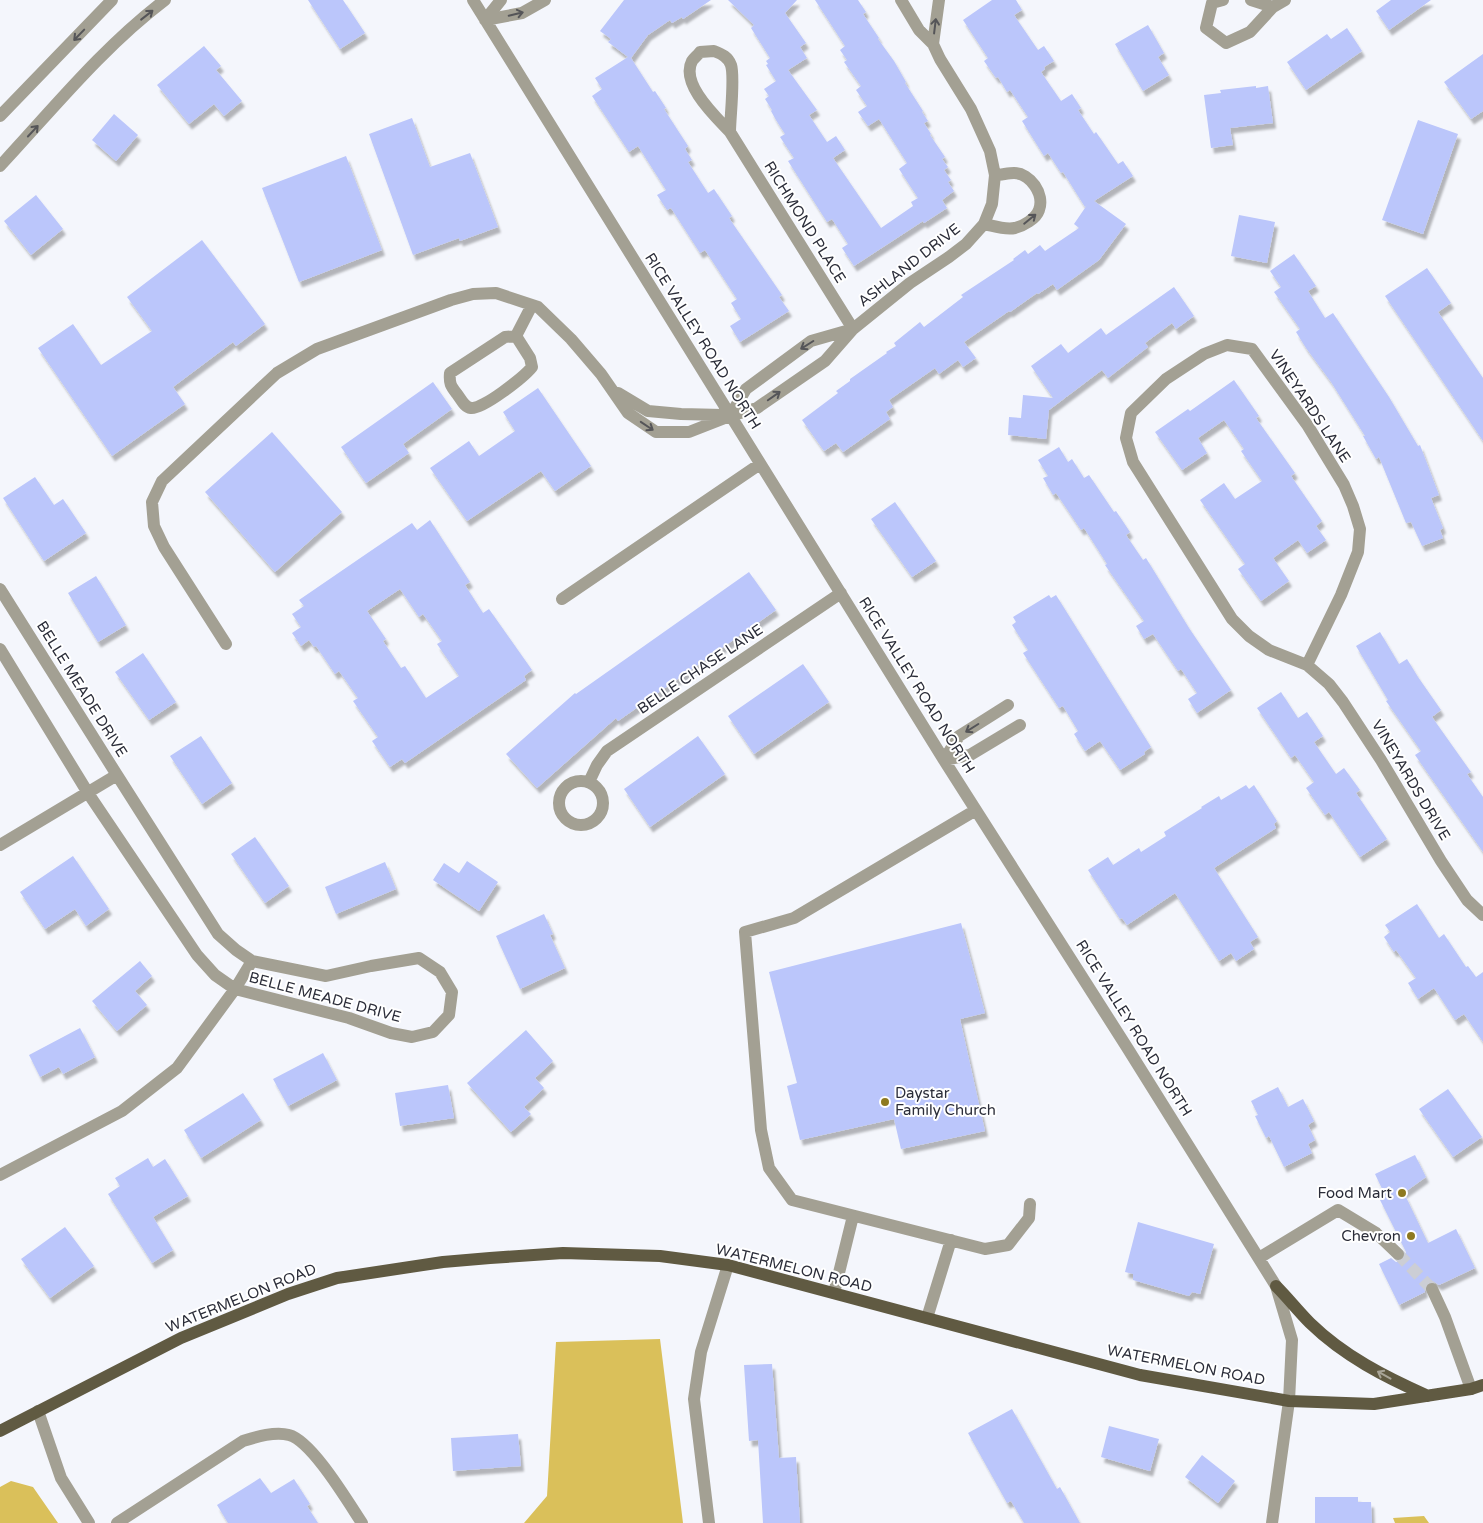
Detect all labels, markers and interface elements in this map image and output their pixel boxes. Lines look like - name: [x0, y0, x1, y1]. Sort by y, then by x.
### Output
- one-way arrow: [140, 9, 153, 20]
- one-way arrow: [508, 9, 524, 18]
- one-way arrow: [931, 18, 941, 34]
- one-way arrow: [72, 29, 85, 41]
- one-way arrow: [27, 124, 39, 137]
- street label: RICHMOND PLACE: [760, 158, 850, 286]
- one-way arrow: [1023, 214, 1036, 225]
- street label: ASHLAND DRIVE: [854, 220, 964, 310]
- street label: RICE VALLEY ROAD NORTH: [641, 250, 765, 432]
- one-way arrow: [800, 339, 814, 350]
- street label: VINEYARDS LANE: [1266, 346, 1354, 466]
- one-way arrow: [767, 391, 781, 401]
- one-way arrow: [640, 421, 654, 431]
- street label: RICE VALLEY ROAD NORTH: [855, 594, 979, 776]
- street label: BELLE MEADE DRIVE: [33, 618, 131, 760]
- street label: BELLE CHASE LANE: [634, 620, 766, 718]
- street label: VINEYARDS DRIVE: [1368, 716, 1454, 844]
- one-way arrow: [965, 723, 979, 734]
- street label: RICE VALLEY ROAD NORTH: [1072, 937, 1196, 1119]
- street label: BELLE MEADE DRIVE: [247, 968, 403, 1026]
- place label: Daystar Family Church: [895, 1084, 996, 1119]
- marker: Daystar Family Church: [879, 1096, 891, 1108]
- place label: Food Mart: [1317, 1184, 1392, 1202]
- marker: Food Mart: [1396, 1187, 1408, 1199]
- place label: Chevron: [1341, 1227, 1401, 1245]
- marker: Chevron: [1405, 1230, 1417, 1242]
- street label: WATERMELON ROAD: [714, 1240, 874, 1296]
- street label: WATERMELON ROAD: [163, 1260, 319, 1336]
- street label: WATERMELON ROAD: [1105, 1341, 1267, 1389]
- one-way arrow: [1376, 1370, 1391, 1380]

